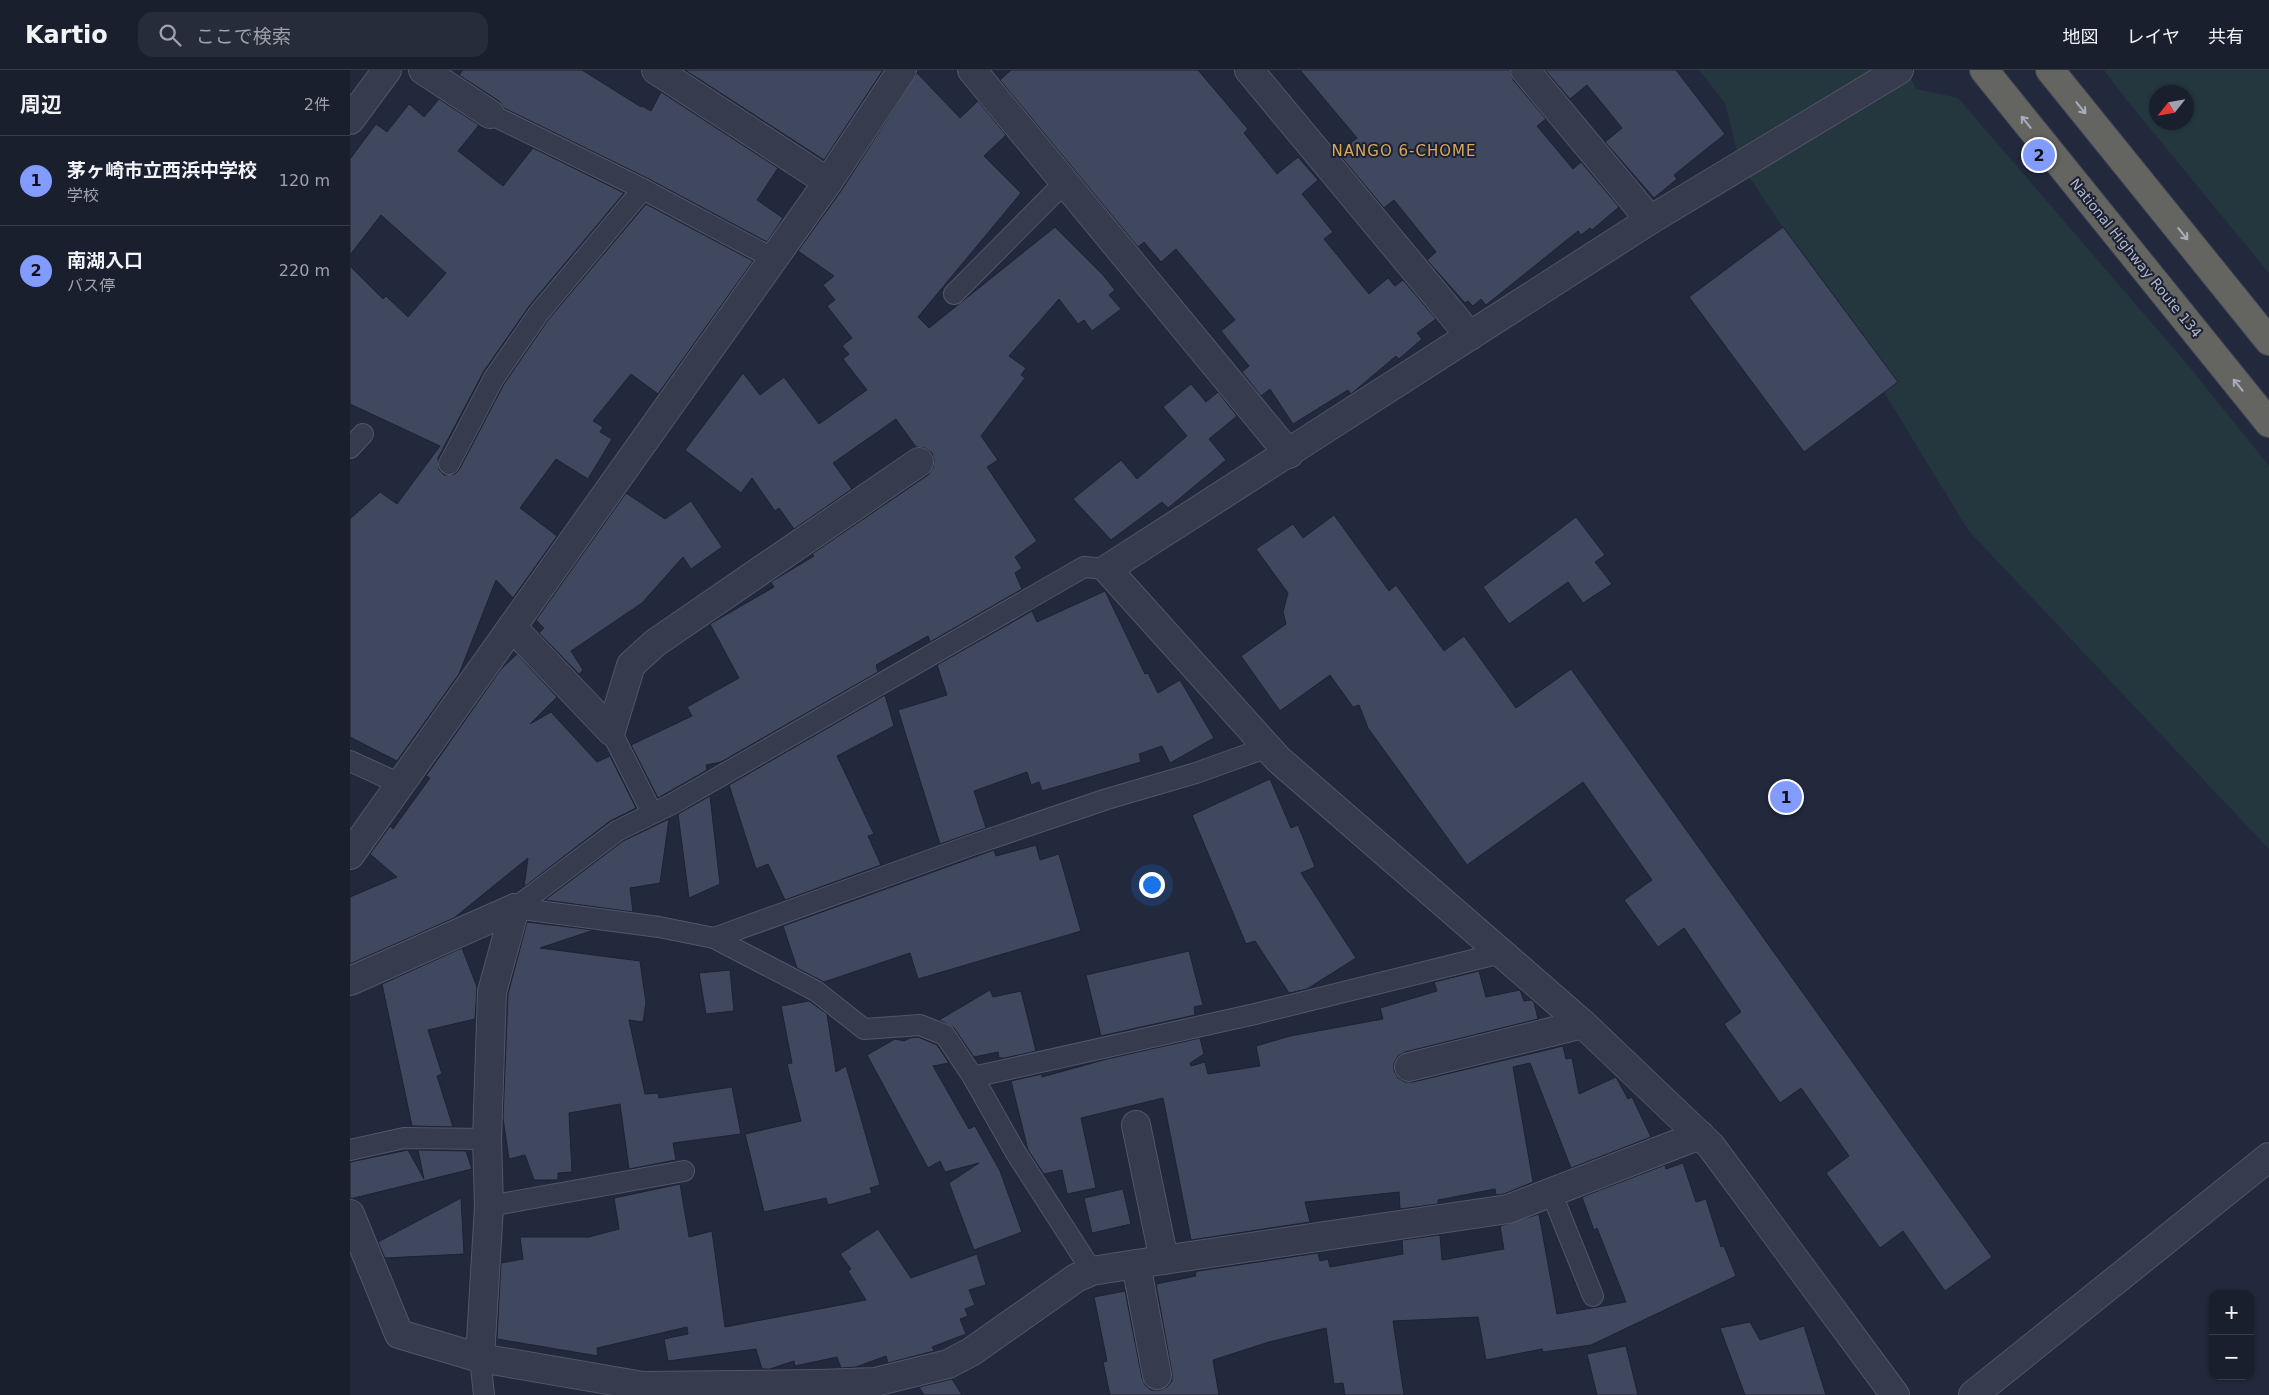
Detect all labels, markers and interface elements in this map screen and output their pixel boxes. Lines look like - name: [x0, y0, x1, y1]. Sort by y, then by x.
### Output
- search box: [138, 12, 488, 57]
- text: Kartio: [25, 21, 108, 49]
- icon: search: [156, 21, 184, 49]
- text: ここで検索: [196, 25, 291, 47]
- text: 地図: [2063, 26, 2099, 47]
- text: レイヤ: [2127, 26, 2180, 47]
- text: 共有: [2208, 26, 2244, 47]
- north arrow: [2149, 85, 2194, 130]
- text: 周辺: [20, 93, 62, 117]
- text: 2件: [304, 95, 330, 114]
- one-way arrow: [2075, 101, 2086, 114]
- one-way arrow: [2021, 116, 2032, 129]
- pin: 2: [2023, 136, 2055, 174]
- district label: NANGO 6-CHOME: [1332, 142, 1476, 160]
- text: 茅ヶ崎市立西浜中学校: [67, 159, 257, 181]
- text: 1: [30, 171, 42, 190]
- text: 120 m: [279, 171, 330, 190]
- street label: National Highway Route 134: [2067, 175, 2205, 341]
- text: 学校: [67, 186, 99, 205]
- one-way arrow: [2177, 227, 2188, 240]
- text: 南湖入口: [67, 249, 143, 271]
- text: 2: [30, 261, 42, 280]
- text: 220 m: [279, 261, 330, 280]
- text: バス停: [67, 276, 115, 295]
- one-way arrow: [2233, 379, 2244, 392]
- pin: 1: [1770, 778, 1802, 816]
- your location: [1139, 872, 1165, 898]
- map controls: [2209, 1290, 2254, 1380]
- button: +: [2209, 1290, 2254, 1335]
- button: −: [2209, 1335, 2254, 1380]

